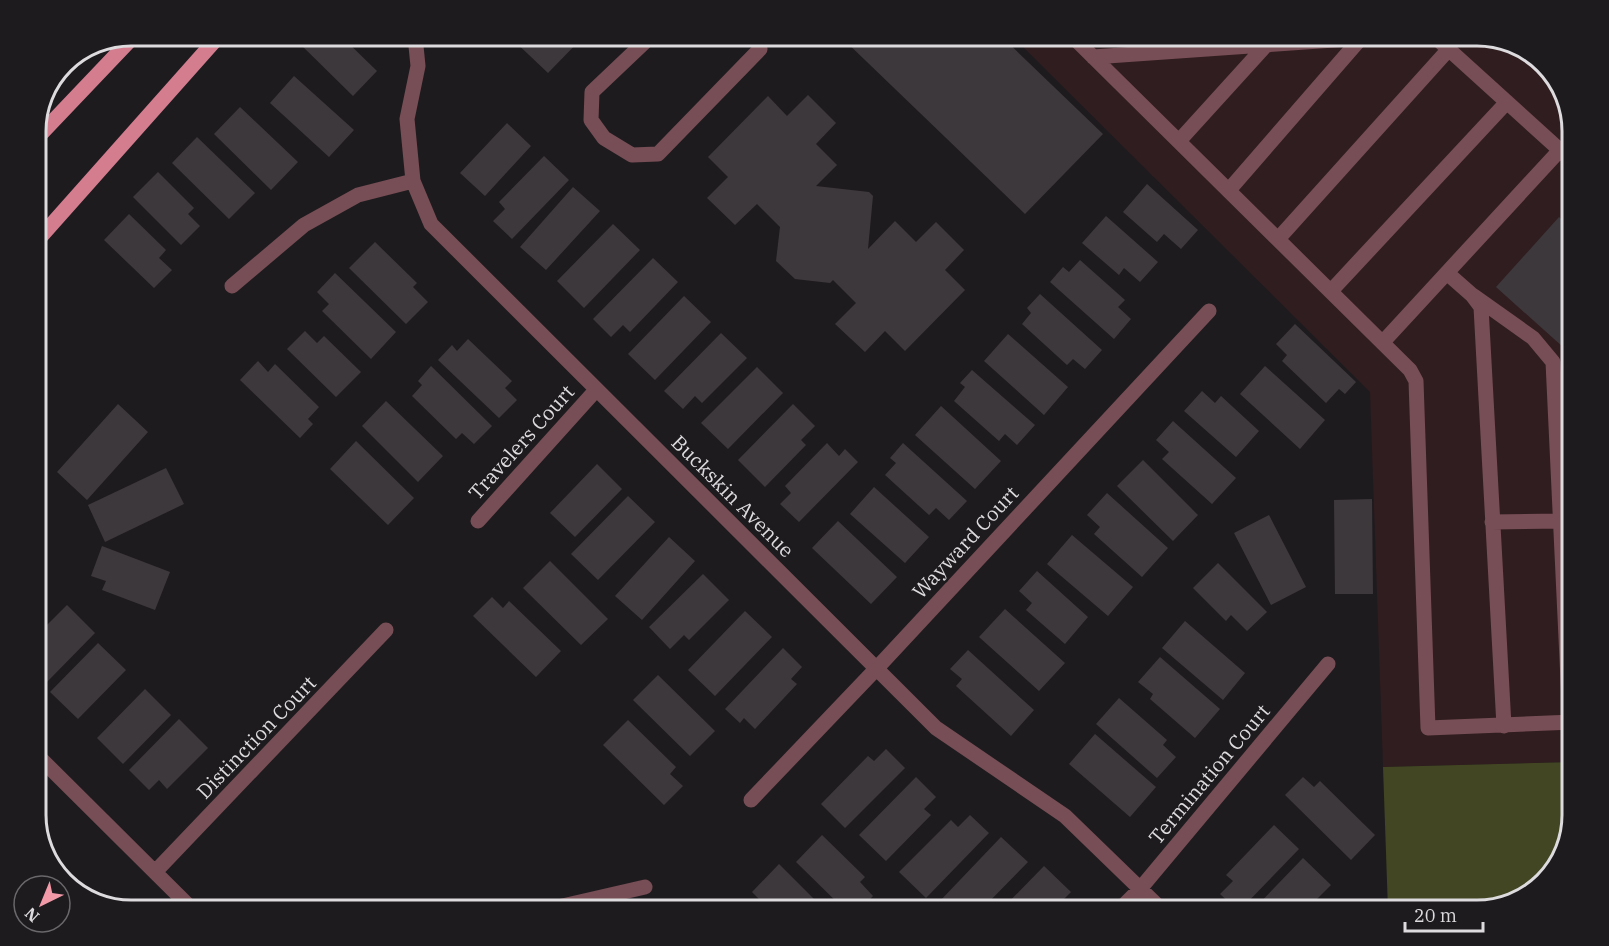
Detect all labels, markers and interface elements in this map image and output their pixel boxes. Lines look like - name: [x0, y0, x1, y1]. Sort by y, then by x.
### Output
- street label: Travelers Court: [462, 379, 580, 505]
- street label: Buckskin Avenue: [666, 429, 800, 563]
- street label: Wayward Court: [906, 480, 1024, 604]
- street label: Distinction Court: [190, 670, 322, 804]
- street label: Termination Court: [1142, 698, 1276, 850]
- north arrow: [12, 874, 72, 934]
- scale bar: [1405, 895, 1483, 933]
- text: N: [20, 903, 43, 927]
- text: 20 m: [1414, 904, 1457, 927]

